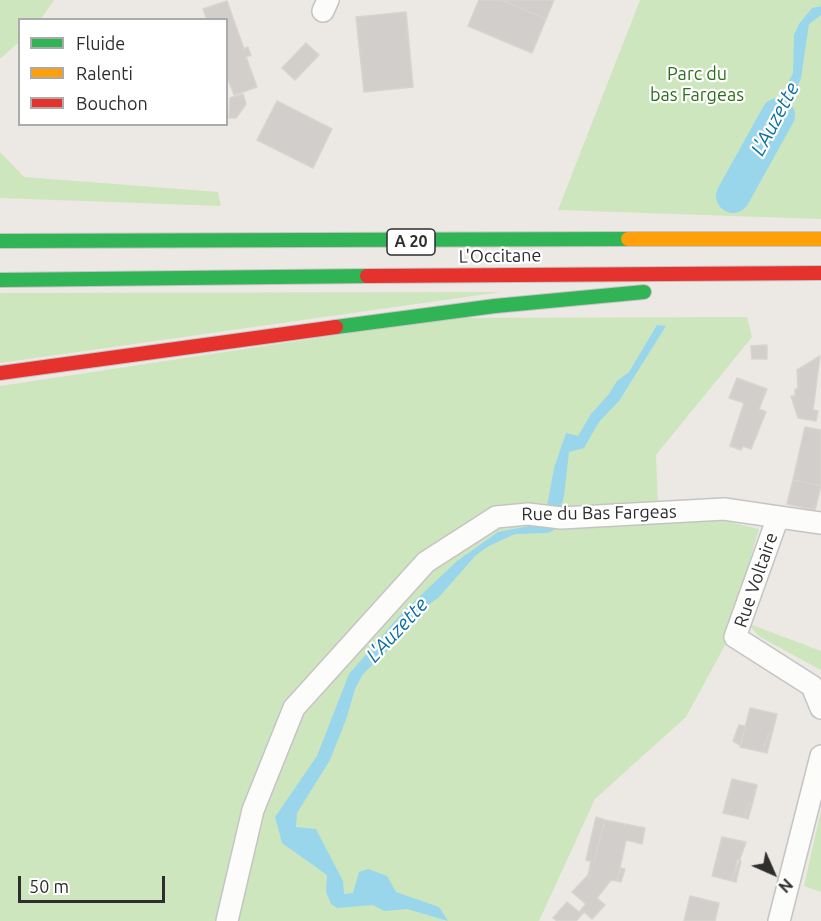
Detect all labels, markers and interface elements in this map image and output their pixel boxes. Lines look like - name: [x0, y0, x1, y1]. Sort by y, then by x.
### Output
- legend: [18, 18, 228, 126]
- text: Fluide: [76, 33, 125, 53]
- text: Ralenti: [76, 63, 133, 83]
- park label: Parc du bas Fargeas: [650, 63, 744, 106]
- water label: L'Auzette: [746, 78, 804, 160]
- text: Bouchon: [76, 93, 148, 113]
- road number: A 20: [387, 229, 435, 255]
- street label: L'Occitane: [458, 244, 542, 268]
- street label: Rue du Bas Fargeas: [521, 501, 677, 525]
- street label: Rue Voltaire: [730, 530, 782, 630]
- water label: L'Auzette: [361, 593, 433, 667]
- north arrow: [743, 843, 803, 903]
- scale bar: [21, 864, 168, 902]
- text: N: [775, 875, 796, 896]
- text: 50 m: [29, 876, 69, 896]

